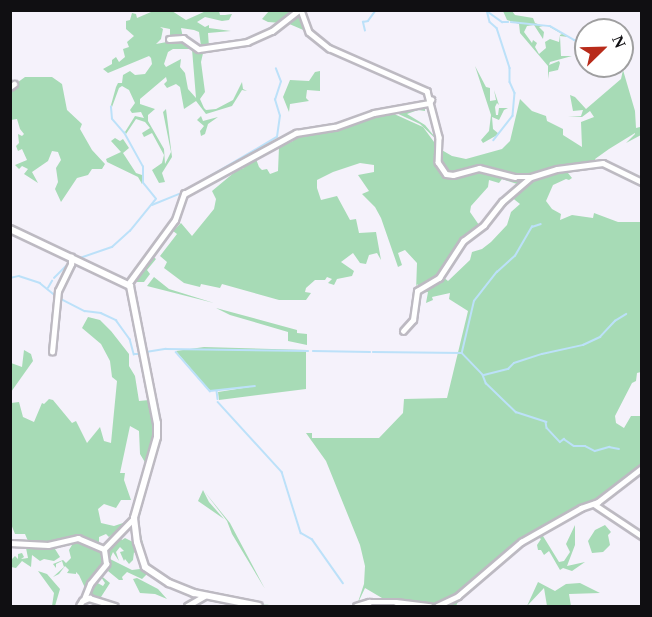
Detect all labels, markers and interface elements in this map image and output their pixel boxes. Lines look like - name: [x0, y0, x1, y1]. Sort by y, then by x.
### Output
- north arrow: [574, 18, 634, 78]
- text: N: [609, 33, 629, 50]

